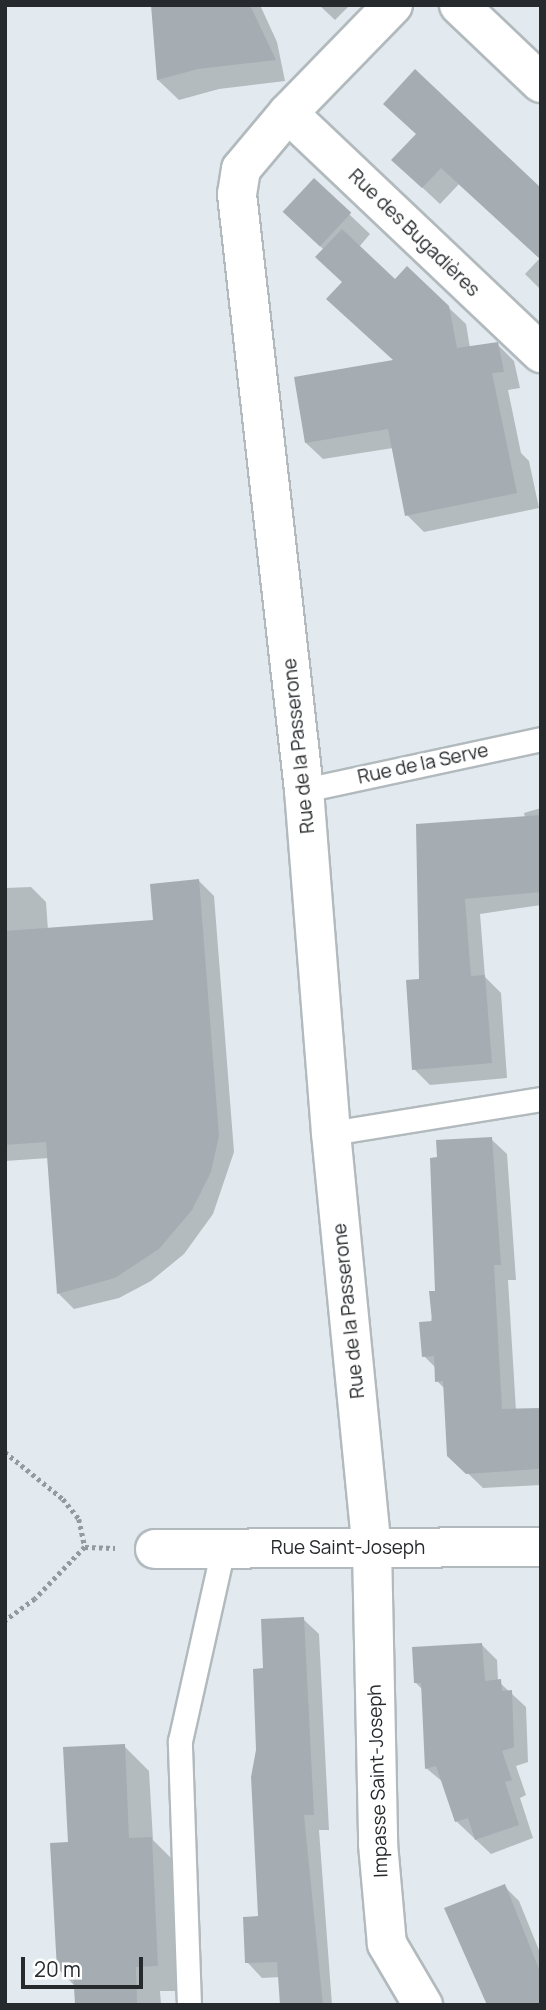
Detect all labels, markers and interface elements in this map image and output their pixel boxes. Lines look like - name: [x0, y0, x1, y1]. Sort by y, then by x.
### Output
- street label: Rue des Bugadières: [344, 165, 484, 301]
- street label: Rue de la Passerone: [278, 657, 320, 835]
- street label: Rue de la Serve: [355, 739, 491, 789]
- street label: Rue de la Passerone: [328, 1222, 370, 1400]
- street label: Rue Saint-Joseph: [271, 1537, 425, 1559]
- street label: Impasse Saint-Joseph: [363, 1684, 393, 1878]
- scale bar: [24, 1944, 147, 1988]
- text: 20 m: [34, 1955, 81, 1983]

